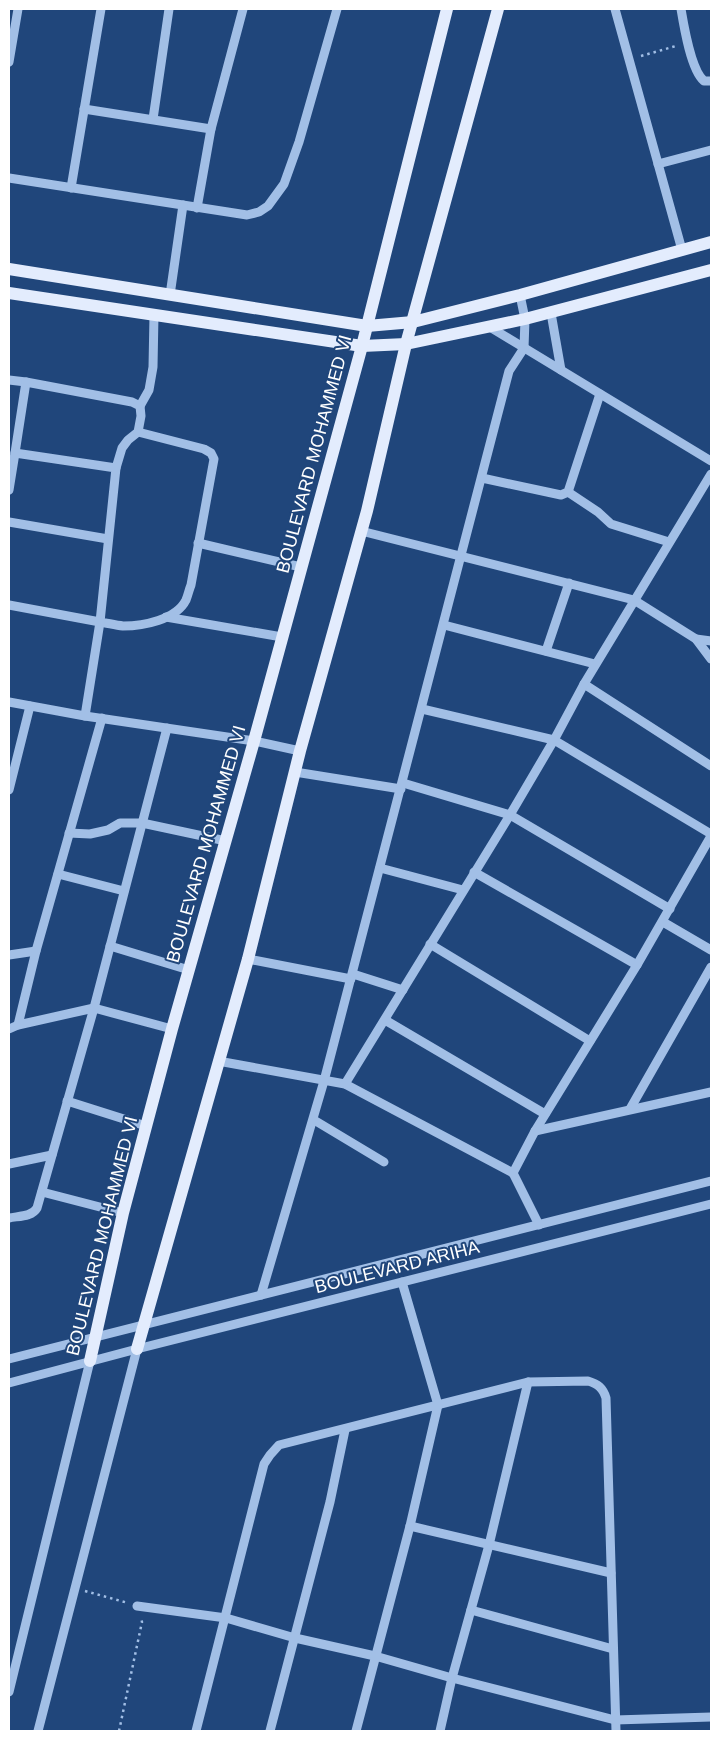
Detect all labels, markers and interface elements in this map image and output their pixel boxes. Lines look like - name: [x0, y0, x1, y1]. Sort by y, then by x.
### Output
- street label: BOULEVARD MOHAMMED VI: [273, 333, 355, 575]
- street label: BOULEVARD MOHAMMED VI: [163, 723, 249, 965]
- street label: BOULEVARD MOHAMMED VI: [63, 1114, 141, 1358]
- street label: BOULEVARD ARIHA: [313, 1237, 481, 1297]

